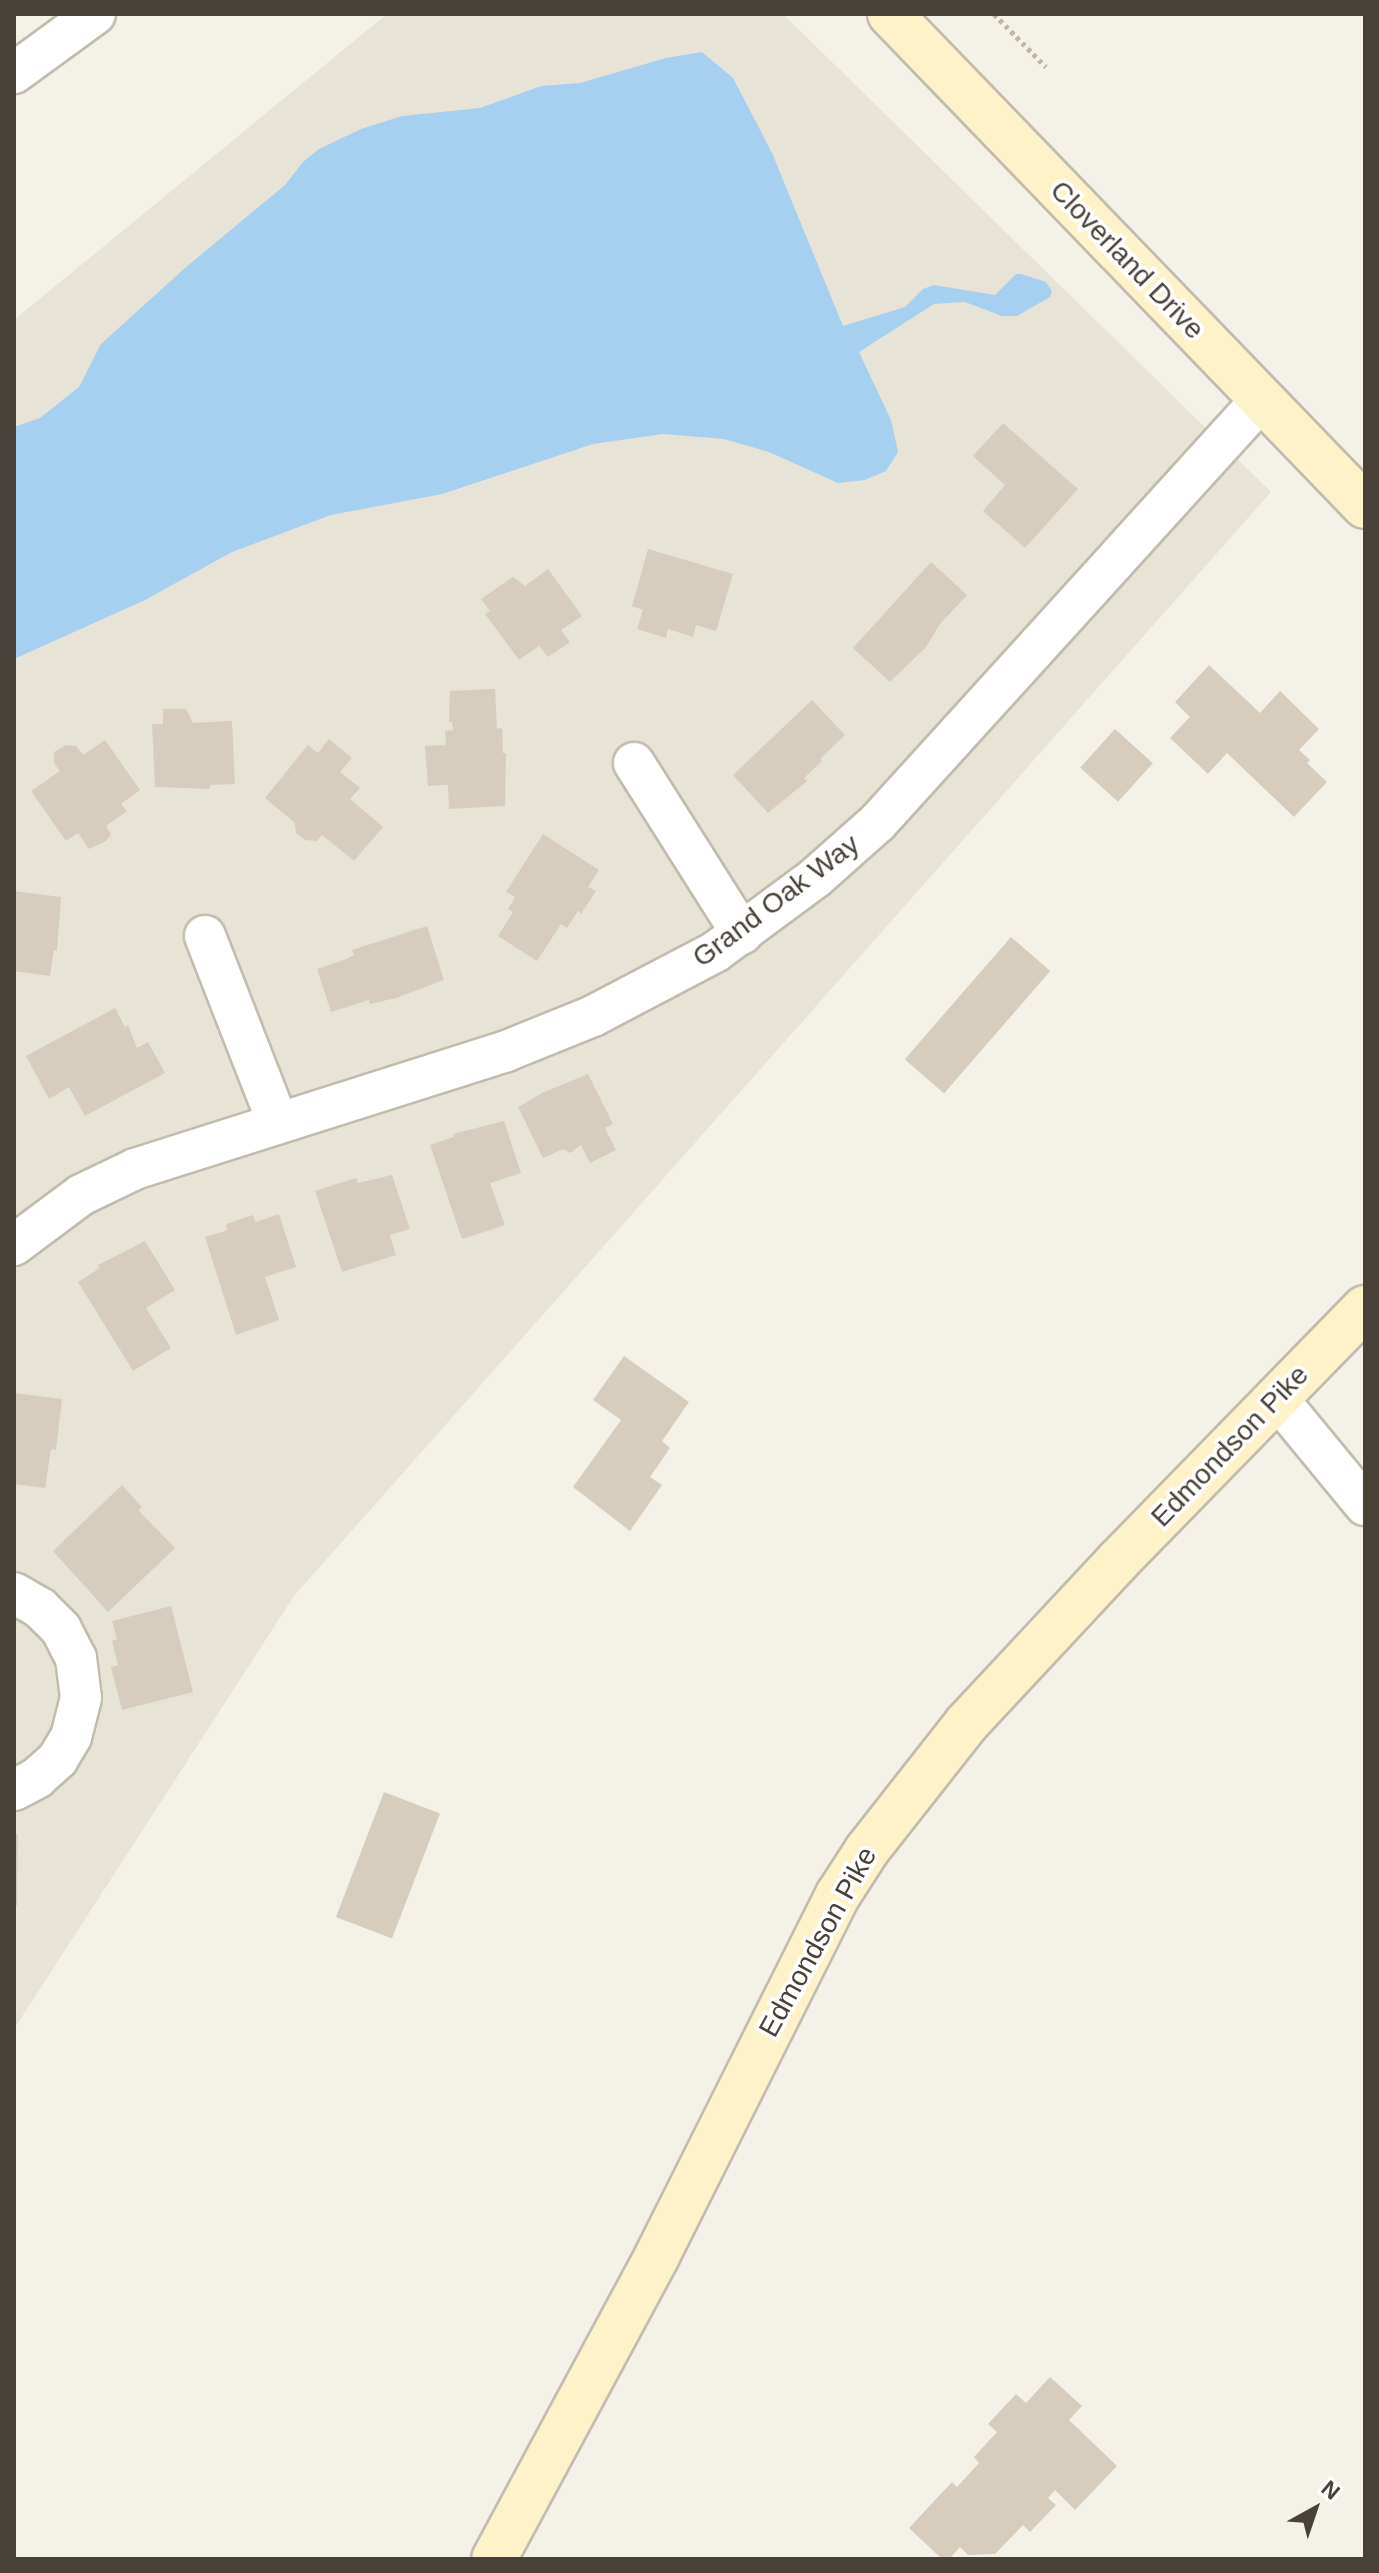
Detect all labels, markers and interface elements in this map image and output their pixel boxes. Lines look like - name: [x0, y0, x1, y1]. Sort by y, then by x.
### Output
- street label: Cloverland Drive: [1043, 174, 1211, 346]
- street label: Grand Oak Way: [686, 827, 866, 975]
- street label: Edmondson Pike: [1144, 1358, 1316, 1534]
- street label: Edmondson Pike: [752, 1841, 884, 2043]
- north arrow: [1275, 2469, 1355, 2549]
- text: N: [1317, 2476, 1345, 2505]

